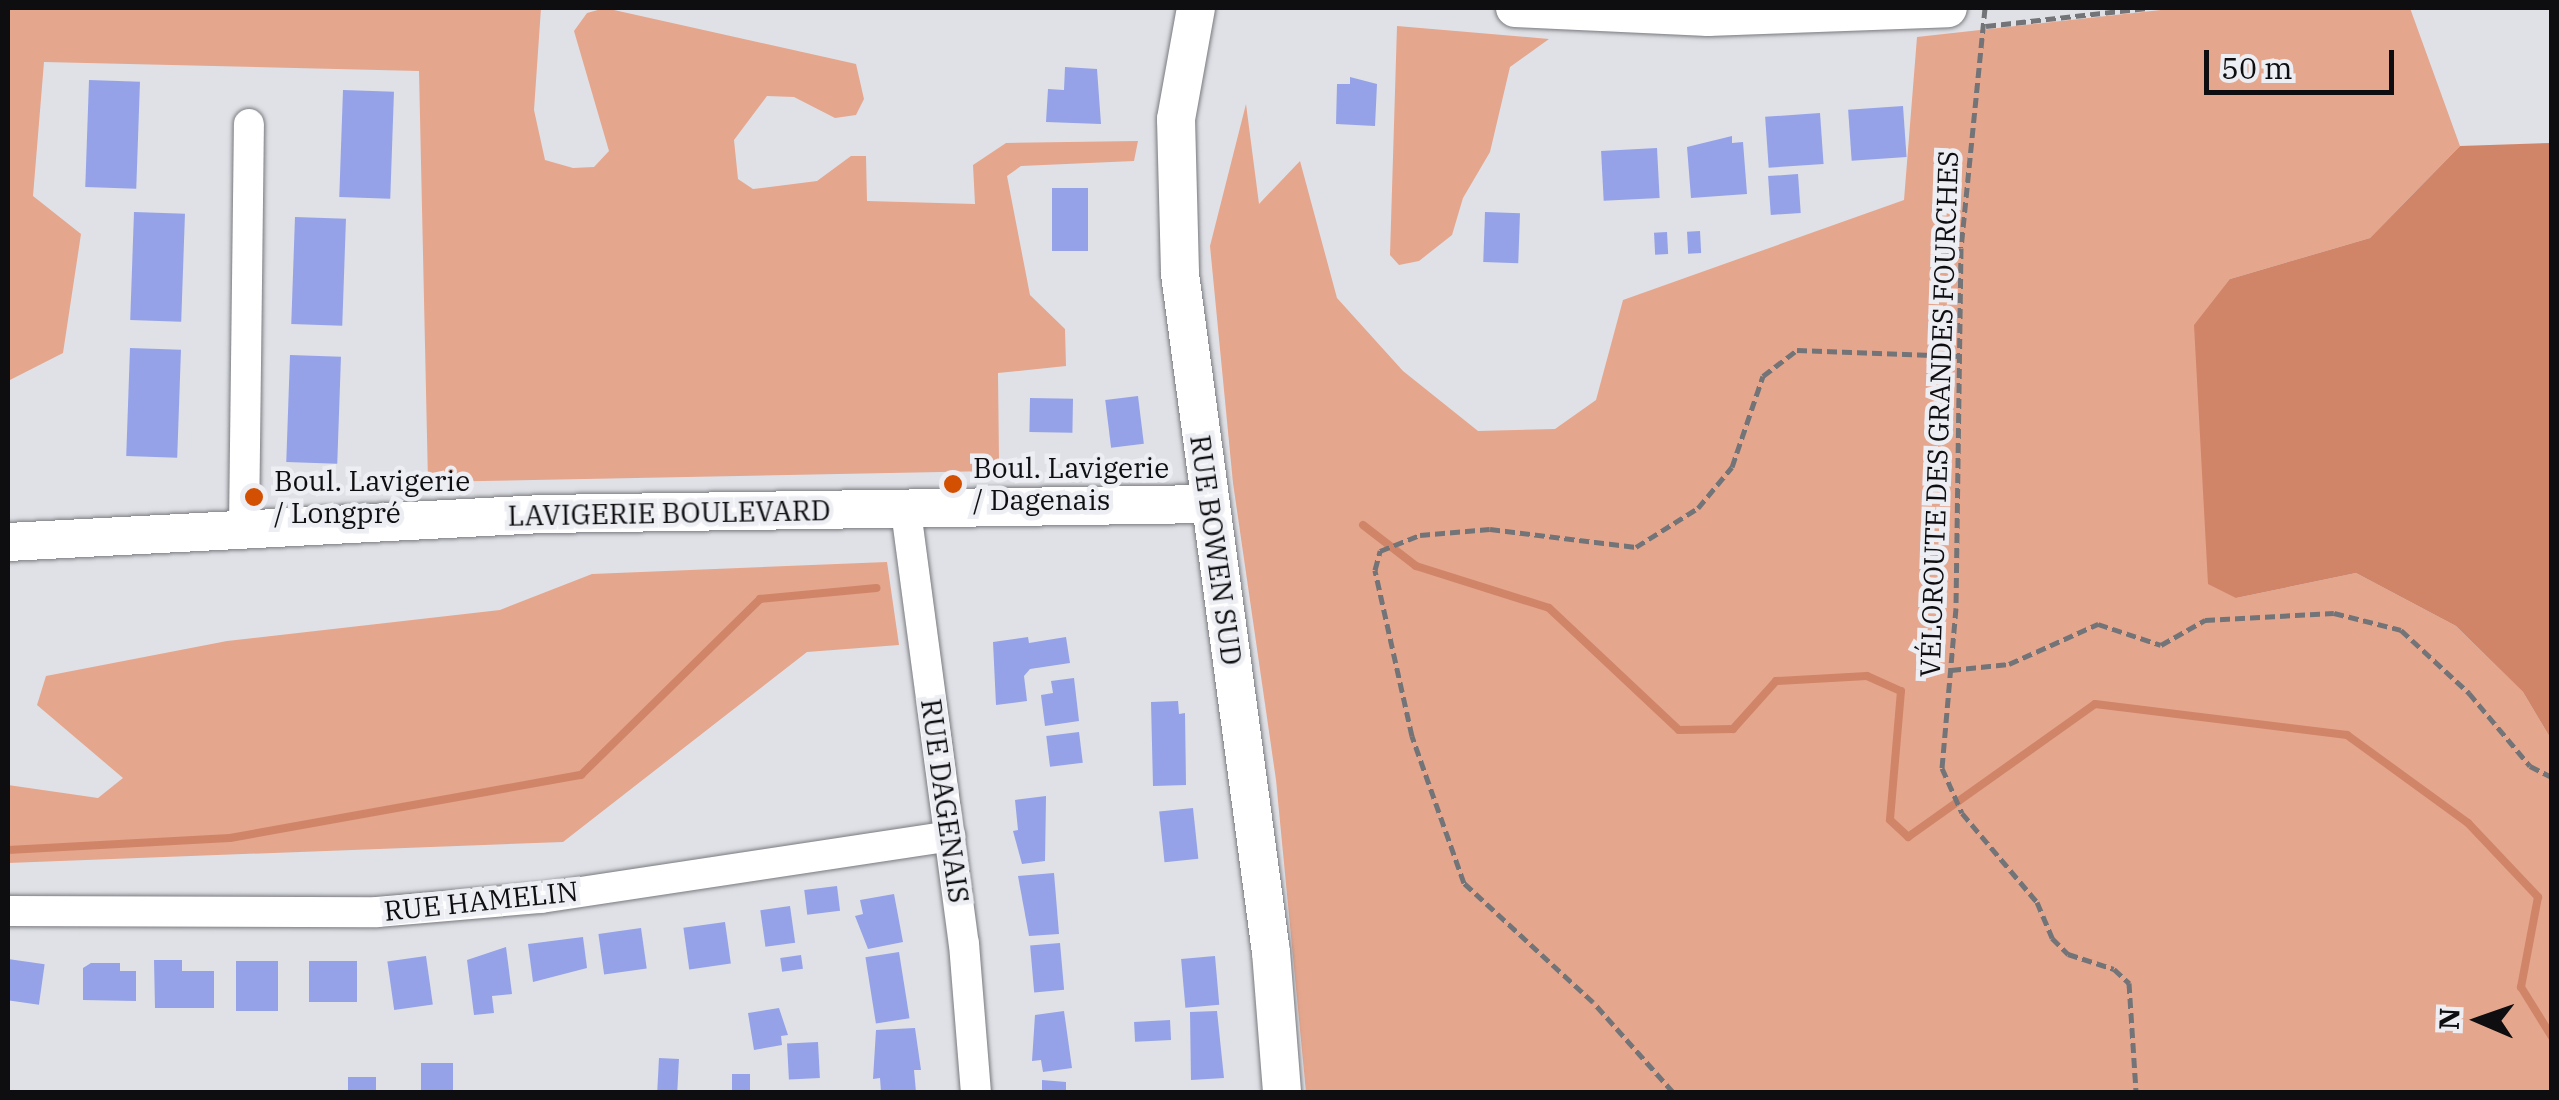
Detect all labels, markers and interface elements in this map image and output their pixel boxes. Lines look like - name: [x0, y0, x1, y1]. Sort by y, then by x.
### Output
- scale bar: [2209, 30, 2399, 92]
- text: 50 m: [2221, 48, 2293, 87]
- street label: VÉLOROUTE DES GRANDES FOURCHES: [1913, 150, 1965, 678]
- street label: RUE BOWEN SUD: [1183, 433, 1249, 667]
- place label: Boul. Lavigerie / Dagenais: [973, 451, 1169, 517]
- place label: Boul. Lavigerie / Longpré: [274, 464, 470, 530]
- marker: Boul. Lavigerie / Dagenais: [942, 473, 964, 495]
- marker: Boul. Lavigerie / Longpré: [243, 486, 265, 508]
- street label: LAVIGERIE BOULEVARD: [507, 493, 831, 533]
- street label: RUE DAGENAIS: [914, 697, 976, 905]
- street label: RUE HAMELIN: [382, 874, 580, 928]
- north arrow: [2429, 970, 2529, 1070]
- text: N: [2430, 1007, 2467, 1031]

